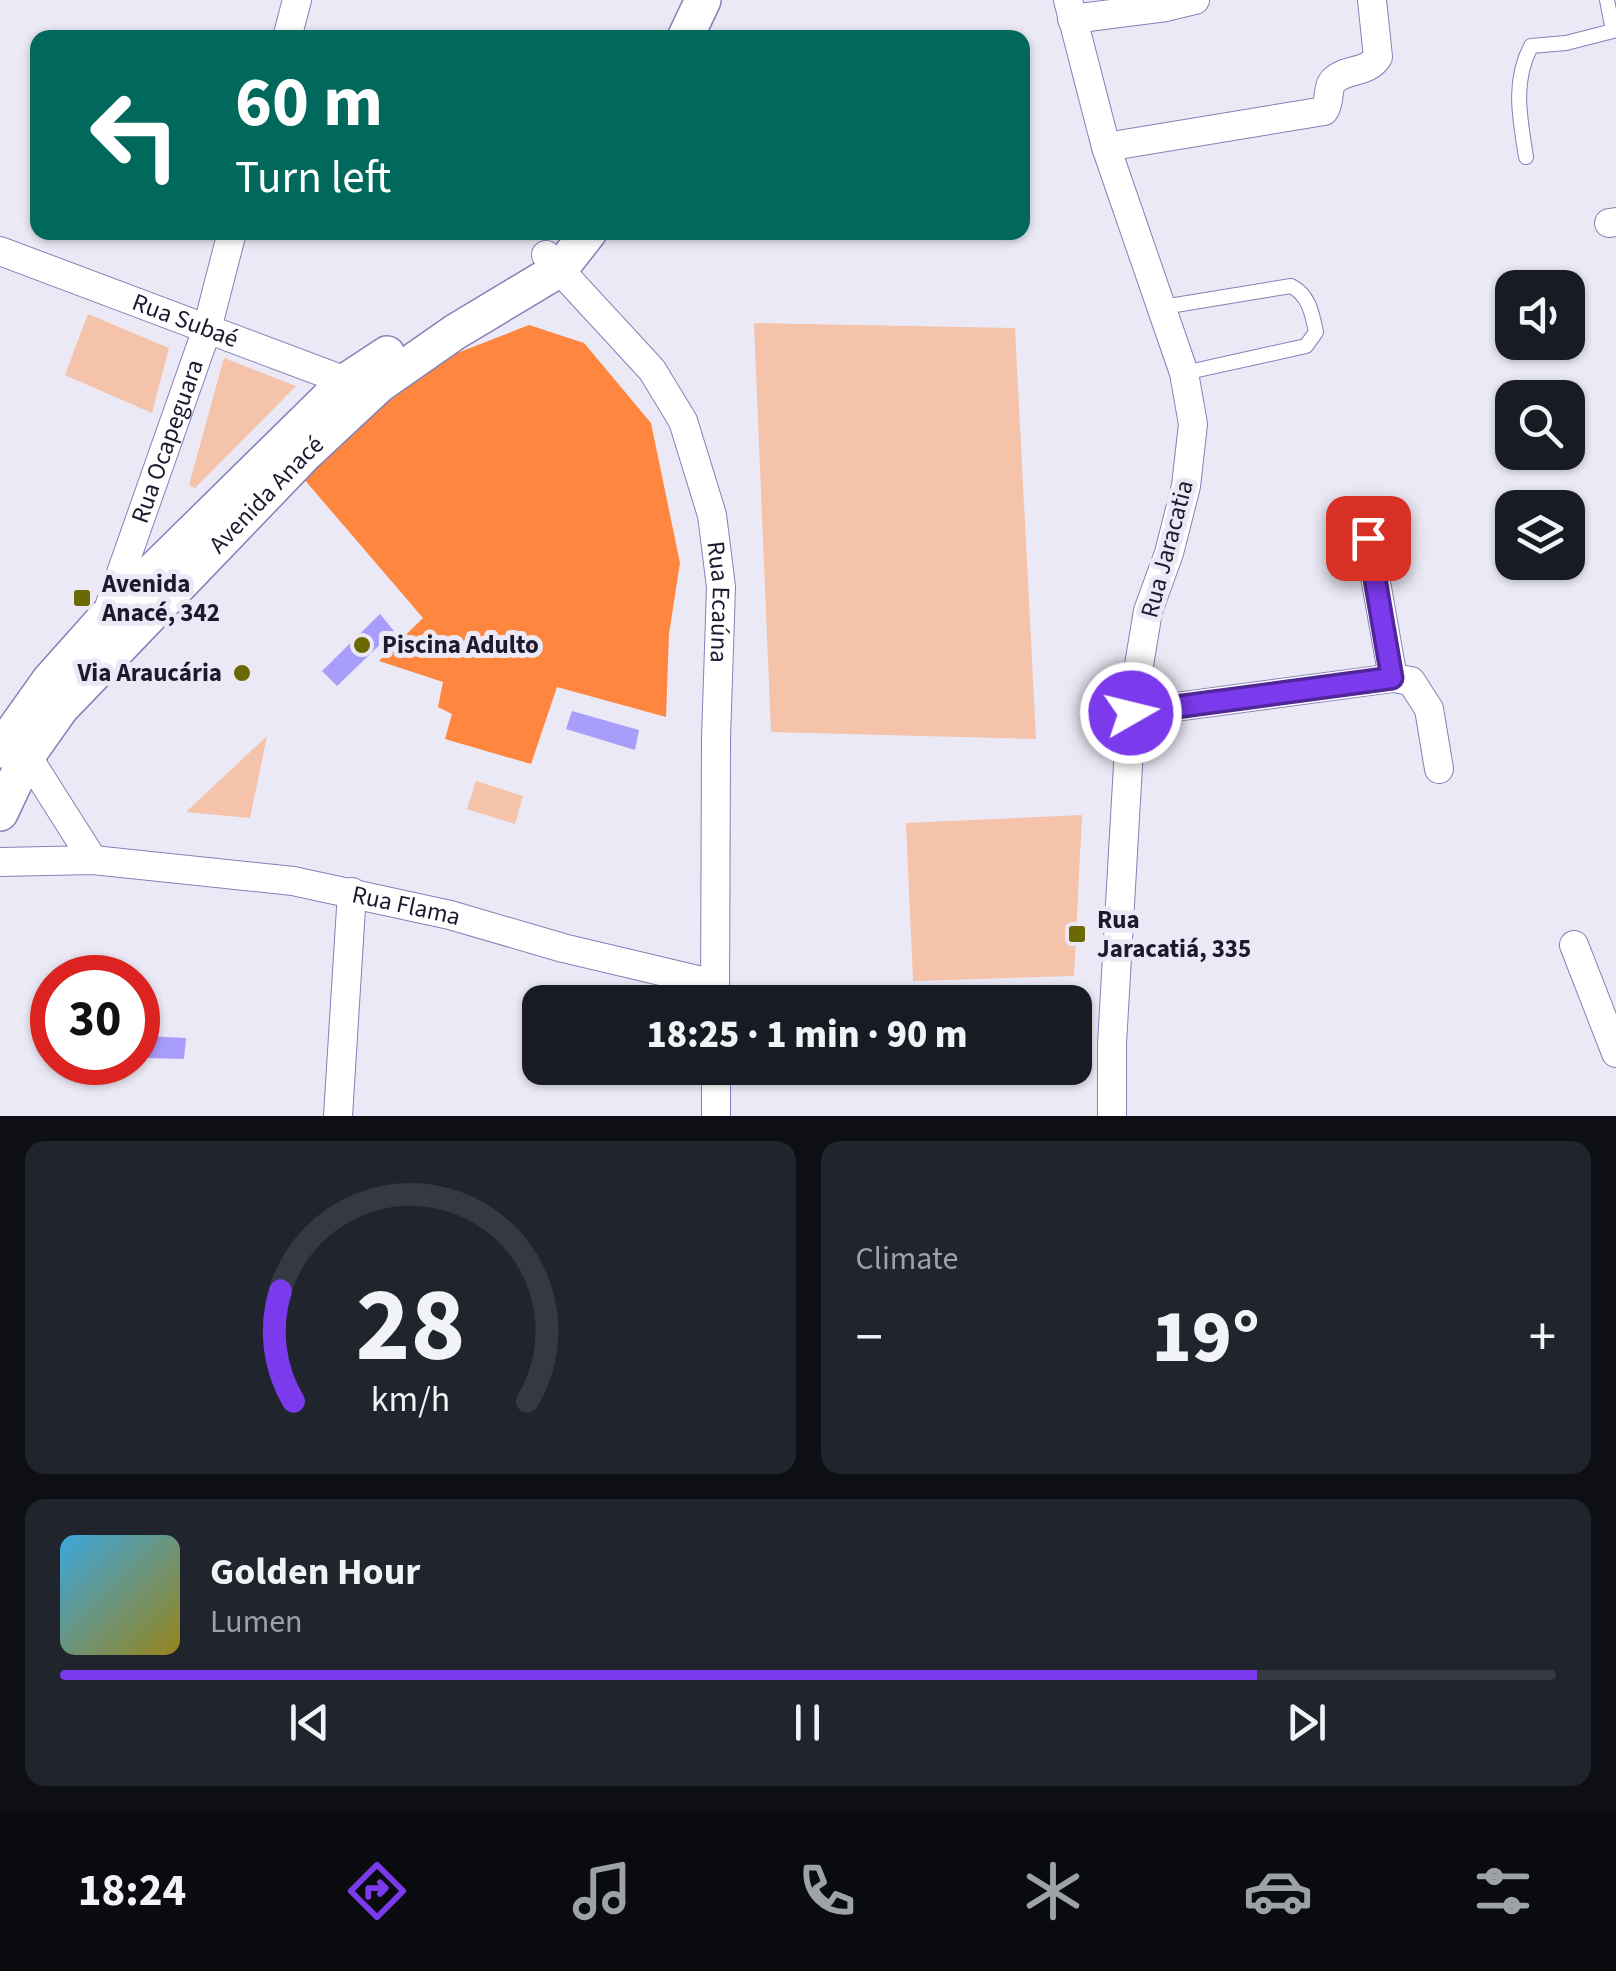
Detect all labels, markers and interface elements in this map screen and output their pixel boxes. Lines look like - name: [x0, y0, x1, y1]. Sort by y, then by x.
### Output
- text: 60 m: [235, 53, 383, 153]
- icon: left: [70, 70, 200, 200]
- text: Turn left: [235, 146, 391, 210]
- map controls: [1495, 270, 1585, 580]
- button: sound: [1495, 270, 1585, 360]
- street label: Rua Subaé: [127, 284, 244, 357]
- street label: Rua Ocapeguara: [122, 355, 213, 528]
- button: search: [1495, 380, 1585, 470]
- street label: Avenida Anacé: [201, 427, 332, 562]
- street label: Rua Jaracatia: [1131, 476, 1203, 622]
- button: layers: [1495, 490, 1585, 580]
- pin: [1326, 496, 1411, 581]
- icon: arrive: [1341, 511, 1396, 566]
- street label: Rua Ecaúna: [697, 539, 739, 664]
- place label: Avenida Anacé, 342: [101, 566, 220, 631]
- marker: Avenida Anacé, 342: [71, 587, 93, 609]
- place label: Piscina Adulto: [382, 627, 539, 663]
- marker: Piscina Adulto: [351, 634, 373, 656]
- place label: Via Araucária: [76, 655, 222, 691]
- position arrow: [1079, 661, 1183, 765]
- marker: Via Araucária: [231, 662, 253, 684]
- street label: Rua Flama: [349, 876, 465, 935]
- place label: Rua Jaracatiá, 335: [1097, 902, 1251, 967]
- marker: Rua Jaracatiá, 335: [1066, 923, 1088, 945]
- speed limit sign: 30: [30, 955, 160, 1085]
- text: 18:25 · 1 min · 90 m: [646, 1008, 968, 1062]
- text: Climate: [856, 1236, 958, 1282]
- text: 28: [355, 1253, 465, 1401]
- text: 19°: [1152, 1284, 1260, 1391]
- text: −: [856, 1299, 883, 1377]
- text: +: [1529, 1299, 1556, 1377]
- text: km/h: [371, 1374, 450, 1425]
- text: Golden Hour: [210, 1545, 420, 1599]
- text: Lumen: [210, 1599, 303, 1645]
- icon: previous: [282, 1695, 337, 1750]
- icon: pause: [780, 1695, 835, 1750]
- icon: next: [1279, 1695, 1334, 1750]
- icon: directions: [342, 1856, 412, 1926]
- icon: music: [567, 1856, 637, 1926]
- icon: phone: [792, 1856, 862, 1926]
- icon: climate: [1018, 1856, 1088, 1926]
- icon: car: [1243, 1856, 1313, 1926]
- icon: filters: [1468, 1856, 1538, 1926]
- text: 18:24: [78, 1859, 186, 1923]

